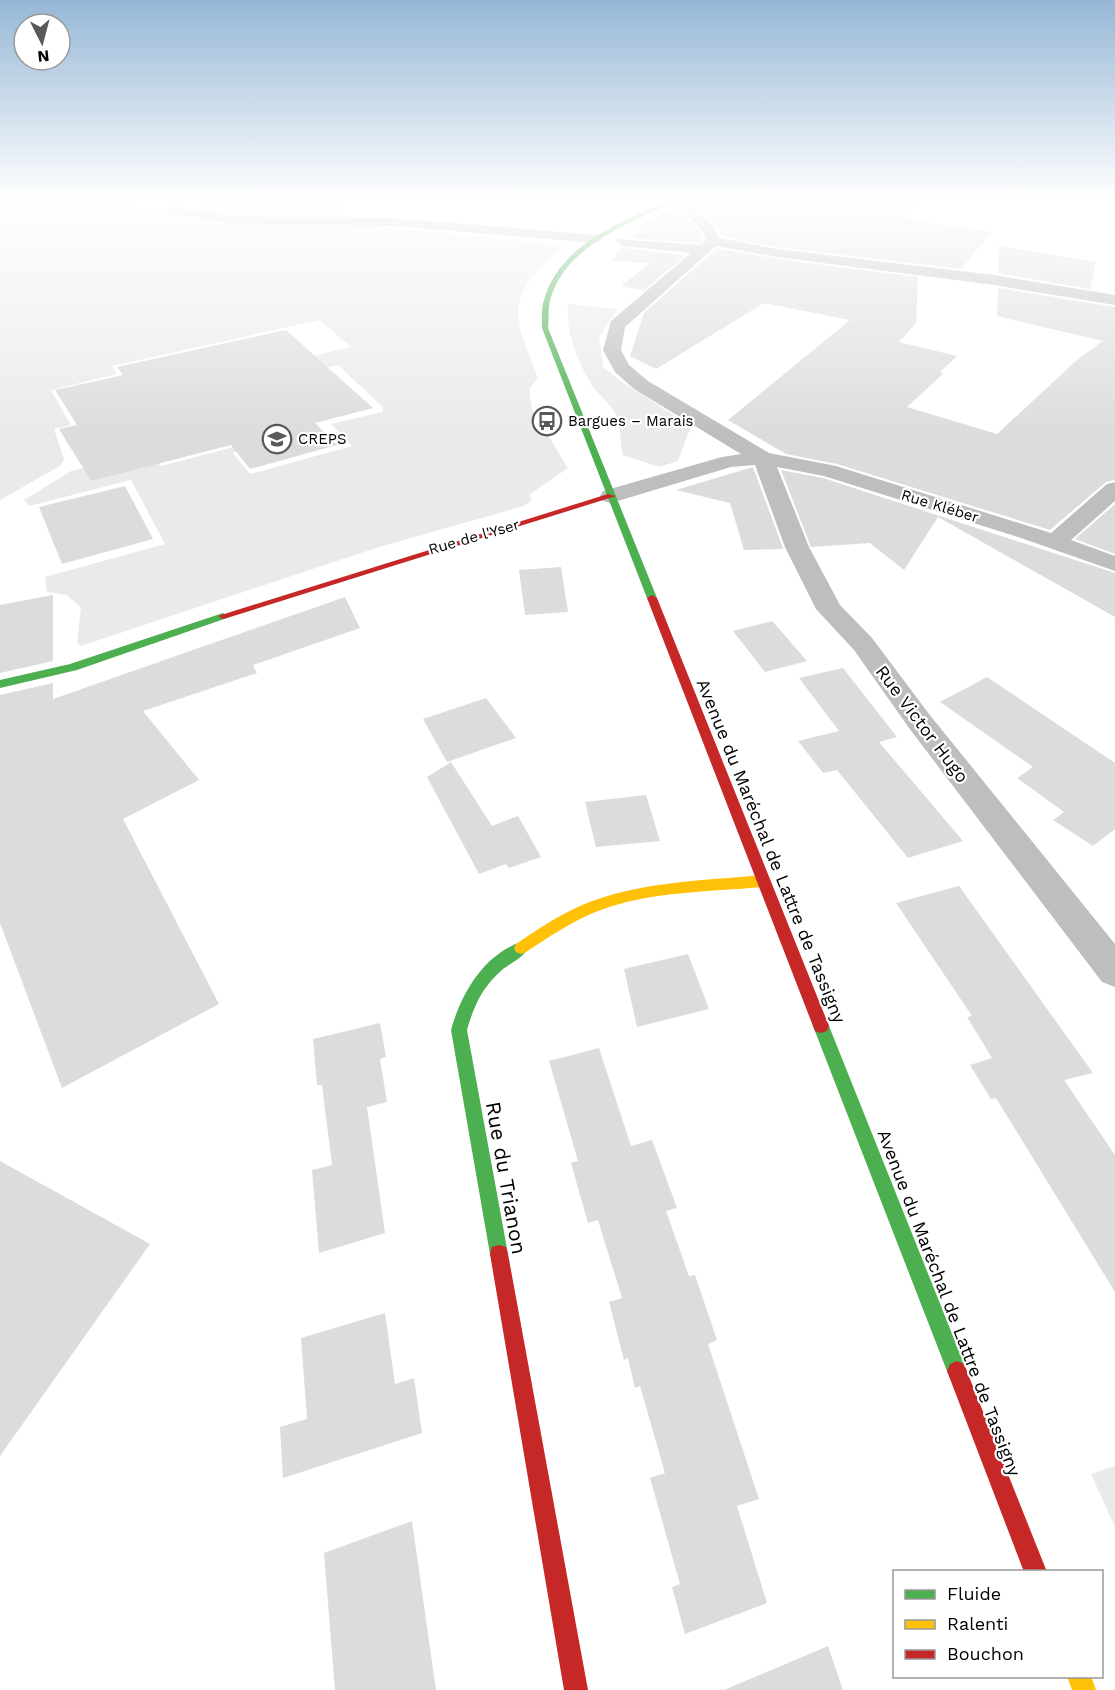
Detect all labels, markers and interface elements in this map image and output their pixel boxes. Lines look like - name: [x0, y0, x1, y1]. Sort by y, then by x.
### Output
- north arrow: [12, 12, 72, 72]
- text: N: [37, 46, 50, 66]
- bus stop icon: Bargues – Marais: [531, 405, 563, 437]
- place label: Bargues – Marais: [568, 412, 694, 430]
- school or university icon: CREPS: [261, 423, 293, 455]
- place label: CREPS: [298, 430, 347, 448]
- street label: Rue Kléber: [899, 486, 981, 526]
- street label: Rue de l'Yser: [426, 515, 522, 559]
- street label: Rue Victor Hugo: [872, 661, 973, 786]
- street label: Avenue du Maréchal de Lattre de Tassigny: [692, 676, 851, 1027]
- street label: Rue du Trianon: [481, 1100, 532, 1256]
- street label: Avenue du Maréchal de Lattre de Tassigny: [873, 1127, 1026, 1480]
- legend: [893, 1570, 1103, 1678]
- text: Fluide: [947, 1583, 1001, 1604]
- text: Ralenti: [947, 1613, 1008, 1634]
- text: Bouchon: [947, 1643, 1024, 1664]

